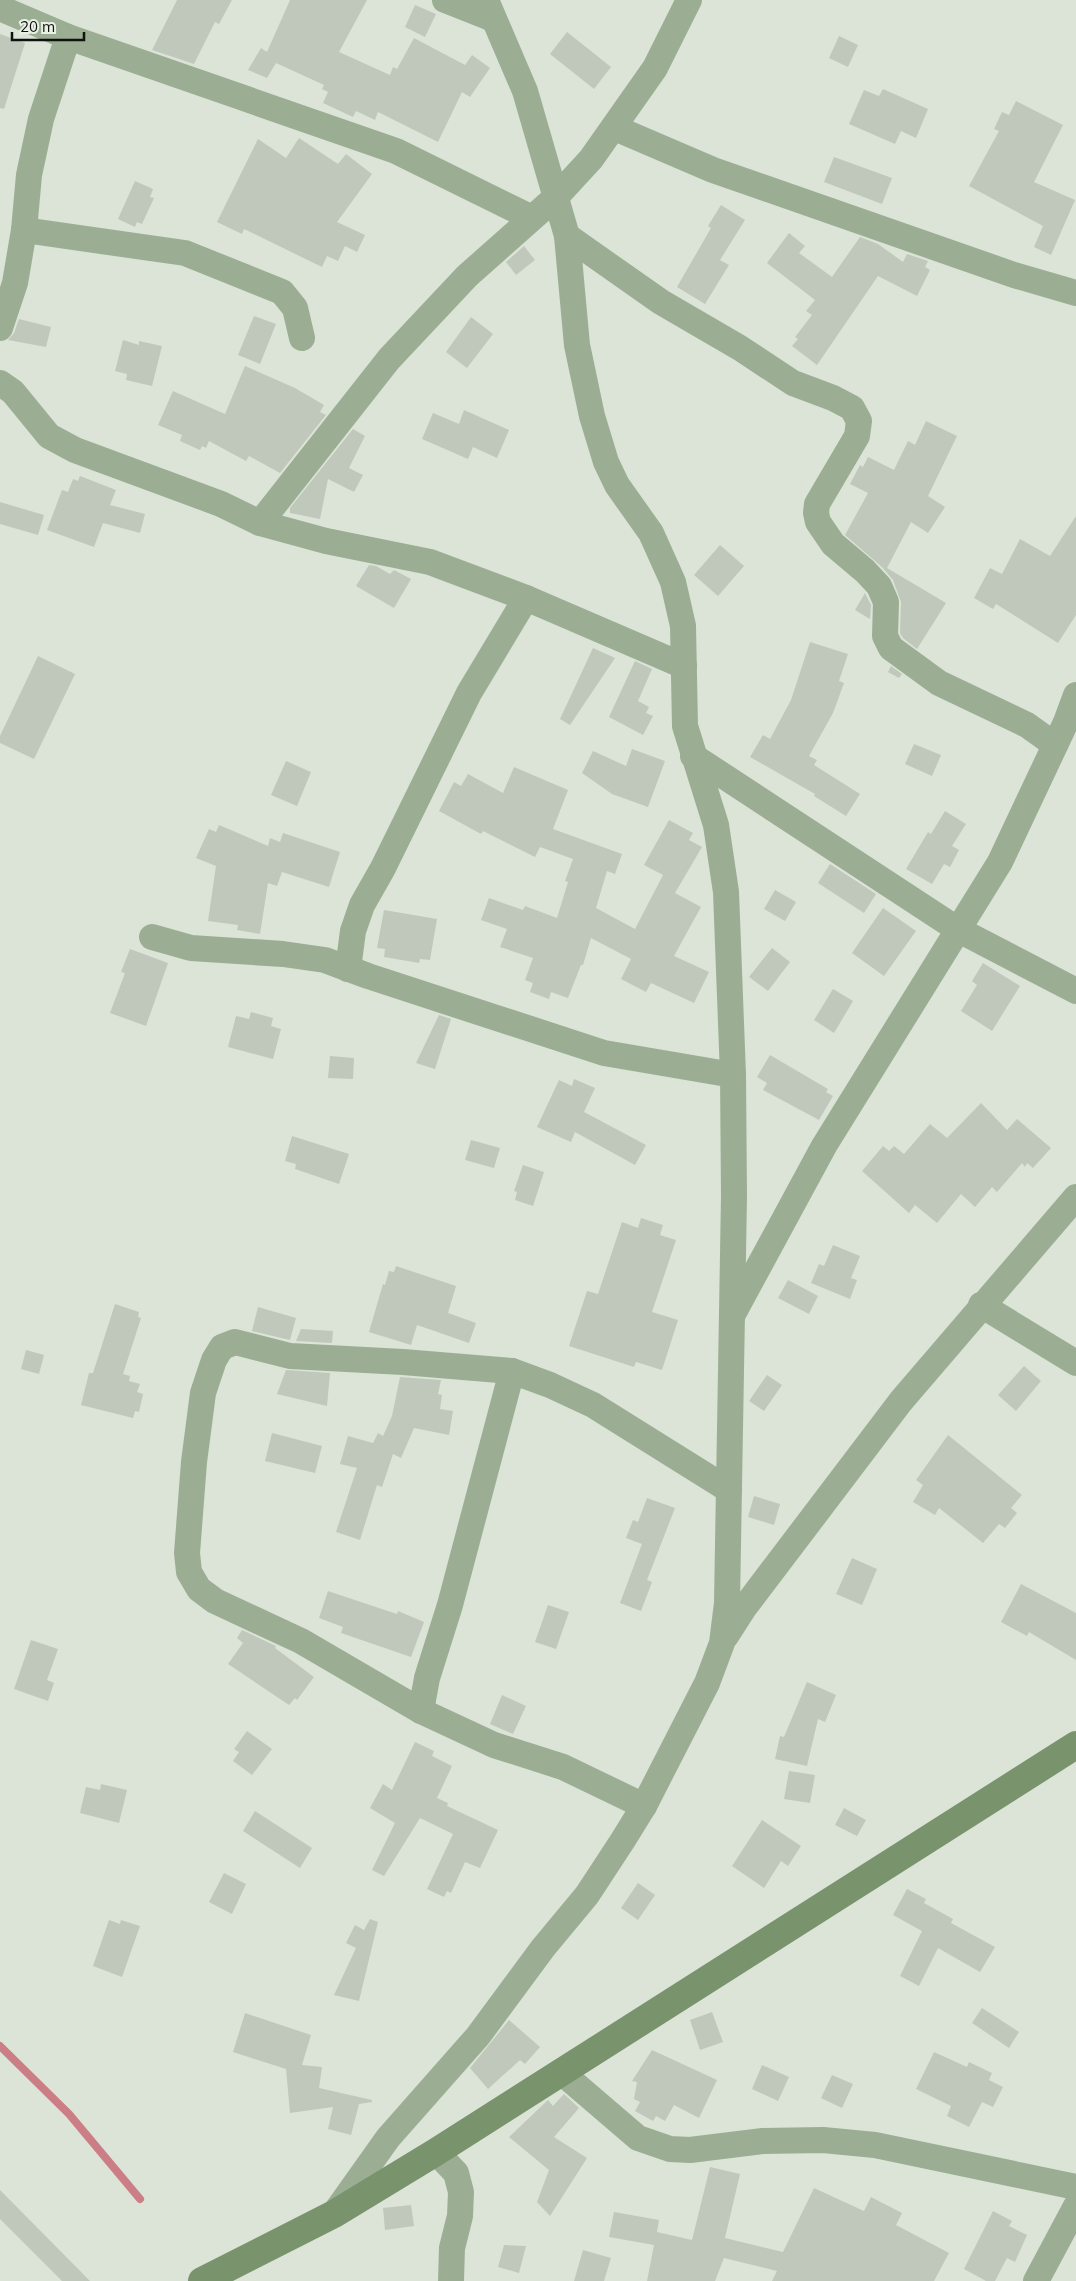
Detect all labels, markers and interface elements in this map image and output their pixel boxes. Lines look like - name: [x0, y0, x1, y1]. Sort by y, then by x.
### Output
- scale bar: [12, 10, 85, 42]
- text: 20 m: [20, 17, 55, 36]

